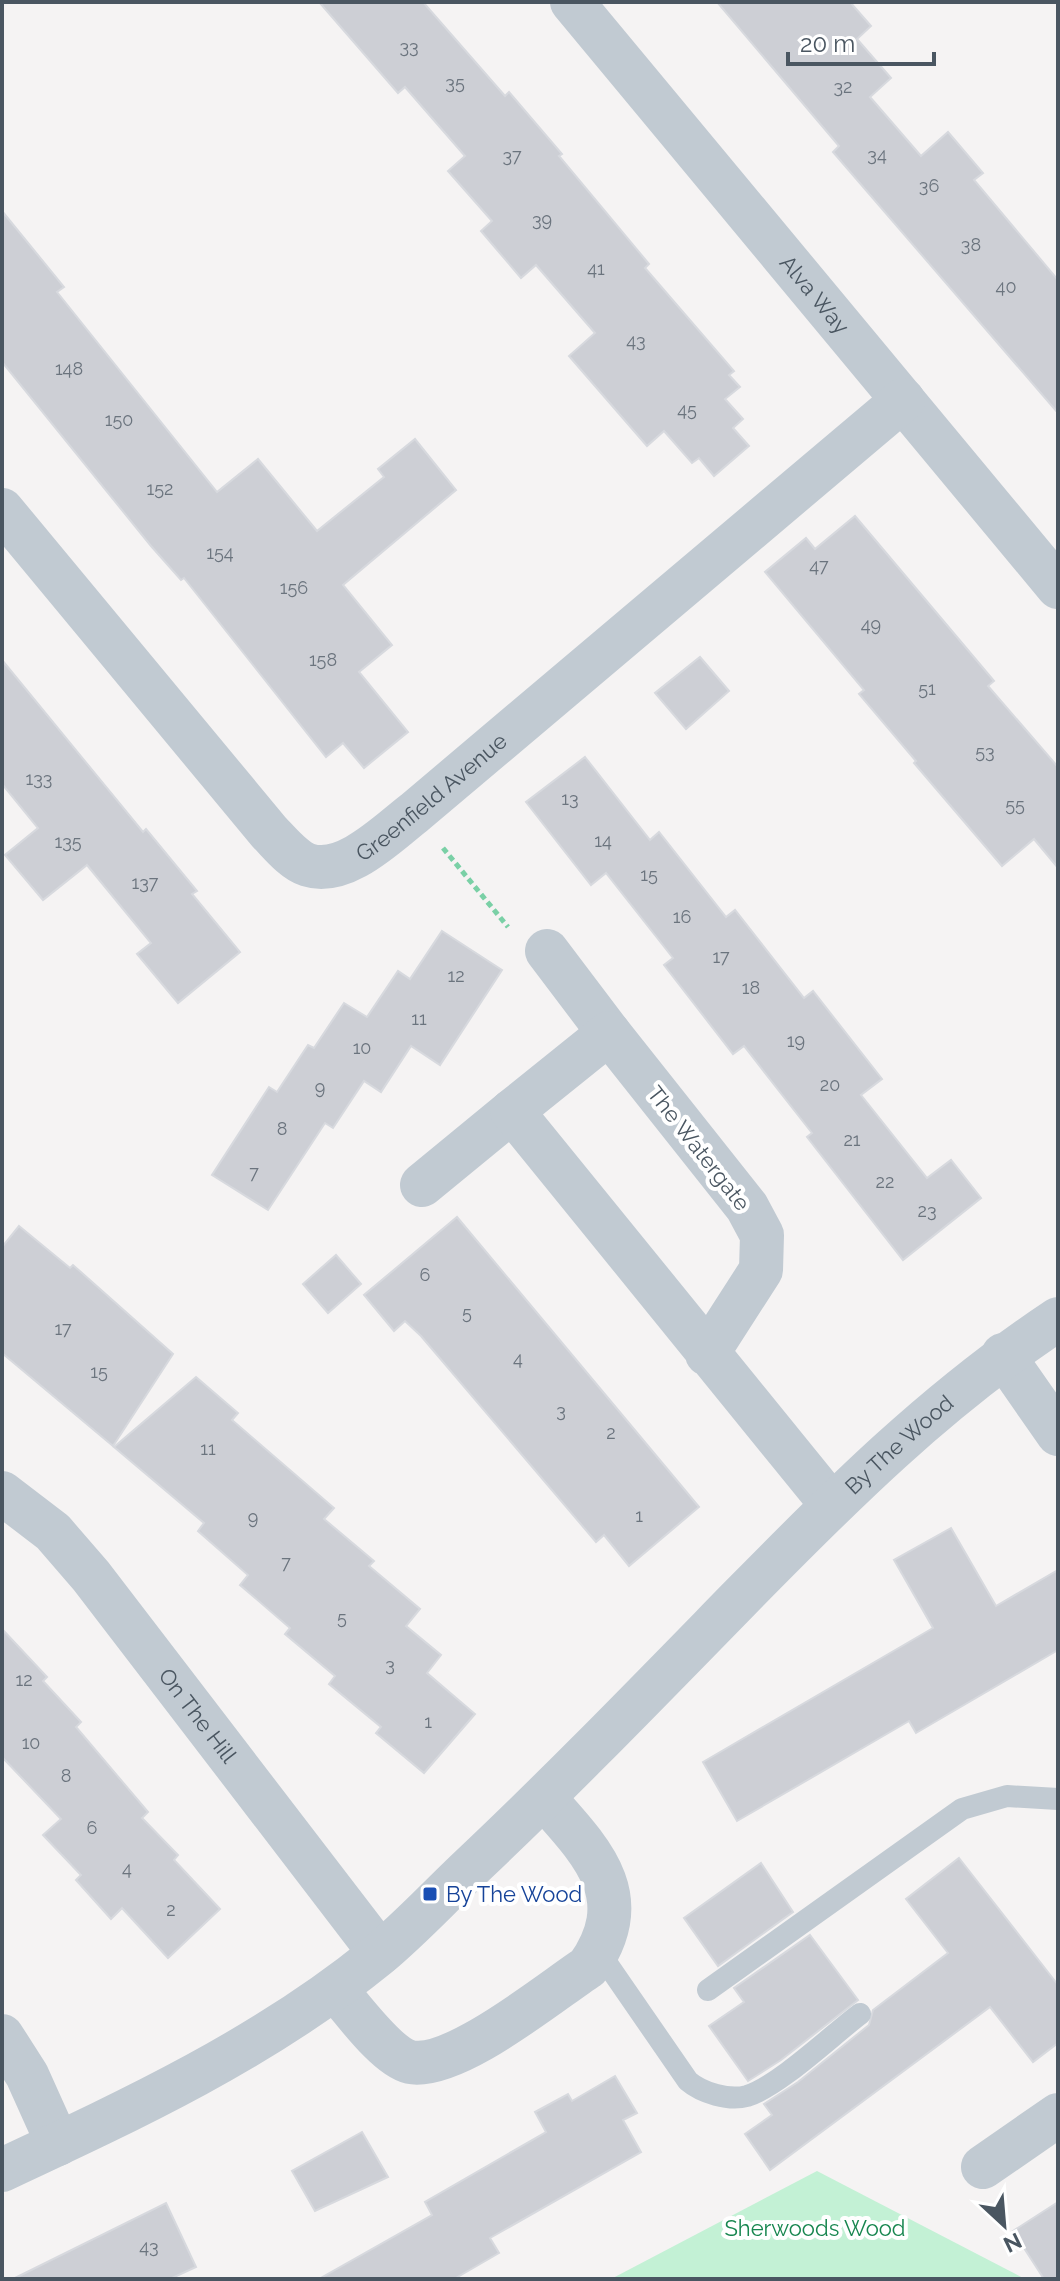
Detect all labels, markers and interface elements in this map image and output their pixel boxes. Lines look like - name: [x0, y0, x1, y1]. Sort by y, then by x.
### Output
- scale bar: [788, 16, 934, 66]
- text: 20 m: [800, 29, 855, 58]
- house number: 33: [399, 36, 419, 57]
- house number: 35: [445, 72, 465, 93]
- house number: 32: [834, 76, 853, 97]
- house number: 34: [867, 144, 887, 165]
- house number: 37: [502, 145, 522, 166]
- house number: 36: [919, 175, 939, 196]
- house number: 39: [532, 209, 552, 230]
- house number: 38: [961, 234, 981, 255]
- street label: Alva Way: [775, 250, 855, 339]
- house number: 41: [587, 258, 605, 279]
- house number: 40: [996, 276, 1016, 297]
- house number: 43: [626, 330, 646, 351]
- house number: 148: [55, 358, 83, 379]
- house number: 45: [677, 399, 697, 420]
- house number: 150: [105, 409, 133, 430]
- house number: 152: [147, 478, 173, 499]
- house number: 154: [206, 542, 234, 563]
- house number: 47: [809, 555, 829, 576]
- house number: 156: [280, 577, 308, 598]
- house number: 49: [861, 614, 881, 635]
- house number: 158: [309, 649, 337, 670]
- house number: 51: [918, 678, 936, 699]
- street label: Greenfield Avenue: [351, 727, 512, 866]
- house number: 53: [975, 741, 995, 762]
- house number: 133: [26, 768, 52, 789]
- house number: 13: [561, 788, 579, 809]
- house number: 55: [1005, 794, 1025, 815]
- house number: 14: [594, 830, 612, 851]
- house number: 135: [54, 831, 82, 852]
- house number: 15: [640, 864, 658, 885]
- house number: 137: [132, 872, 159, 893]
- house number: 16: [673, 906, 691, 927]
- house number: 17: [712, 946, 730, 967]
- house number: 12: [447, 965, 465, 986]
- house number: 18: [742, 977, 760, 998]
- house number: 11: [411, 1008, 427, 1029]
- house number: 19: [787, 1030, 805, 1051]
- house number: 10: [353, 1037, 371, 1058]
- house number: 20: [820, 1074, 840, 1095]
- house number: 9: [315, 1077, 325, 1098]
- street label: The Watergate: [642, 1081, 756, 1216]
- house number: 8: [277, 1118, 287, 1139]
- house number: 21: [843, 1129, 861, 1150]
- house number: 7: [249, 1162, 259, 1183]
- house number: 22: [876, 1171, 894, 1192]
- house number: 23: [918, 1200, 937, 1221]
- house number: 6: [420, 1264, 431, 1285]
- house number: 5: [462, 1302, 472, 1323]
- house number: 17: [54, 1318, 72, 1339]
- house number: 4: [513, 1348, 523, 1369]
- house number: 15: [90, 1361, 108, 1382]
- street label: By The Wood: [839, 1389, 958, 1499]
- house number: 3: [556, 1400, 566, 1421]
- house number: 2: [606, 1422, 616, 1443]
- house number: 11: [200, 1438, 216, 1459]
- house number: 1: [635, 1505, 643, 1526]
- house number: 9: [248, 1507, 258, 1528]
- house number: 7: [281, 1552, 291, 1573]
- house number: 5: [337, 1607, 347, 1628]
- house number: 3: [385, 1654, 395, 1675]
- street label: On The Hill: [153, 1663, 242, 1768]
- house number: 12: [15, 1669, 33, 1690]
- house number: 1: [424, 1711, 432, 1732]
- house number: 10: [22, 1732, 40, 1753]
- house number: 8: [61, 1765, 71, 1786]
- house number: 6: [87, 1817, 98, 1838]
- house number: 4: [122, 1858, 132, 1879]
- place label: By The Wood: [446, 1881, 582, 1907]
- marker: By The Wood: [421, 1885, 439, 1903]
- house number: 2: [166, 1899, 176, 1920]
- north arrow: [964, 2185, 1044, 2265]
- park label: Sherwoods Wood: [724, 2215, 906, 2241]
- text: N: [1000, 2228, 1026, 2258]
- house number: 43: [139, 2236, 159, 2257]

